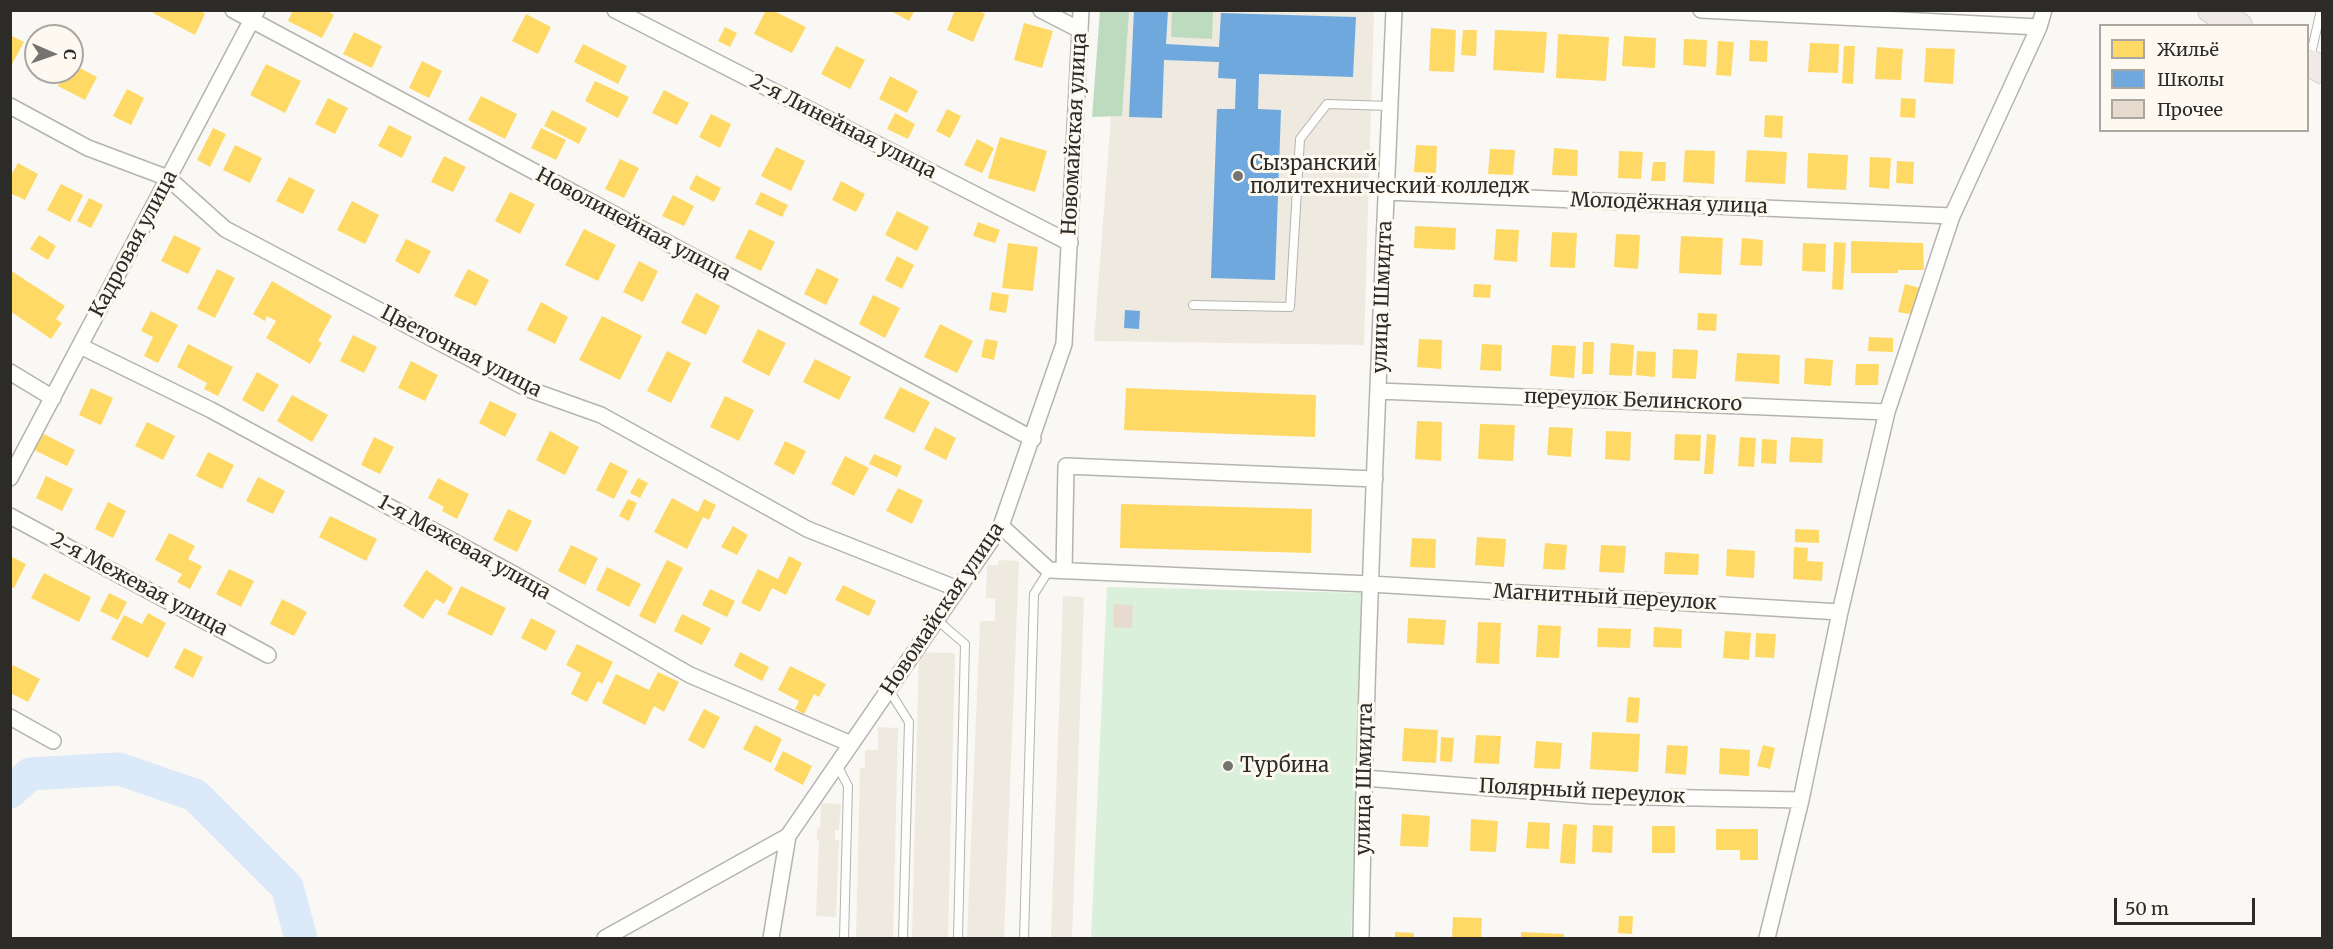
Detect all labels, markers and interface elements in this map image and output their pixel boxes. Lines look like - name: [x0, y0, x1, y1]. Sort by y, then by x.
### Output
- north arrow: [24, 24, 84, 84]
- legend: [2099, 24, 2309, 132]
- street label: Новомайская улица: [1058, 32, 1092, 236]
- text: Жильё: [2157, 38, 2219, 61]
- text: С: [60, 49, 80, 60]
- text: Школы: [2157, 68, 2224, 91]
- street label: 2-я Линейная улица: [746, 70, 940, 184]
- text: Прочее: [2157, 98, 2223, 121]
- place label: Сызранский политехнический колледж: [1250, 152, 1529, 199]
- street label: Новолинейная улица: [532, 163, 734, 287]
- street label: Кадровая улица: [85, 166, 183, 322]
- marker: Сызранский политехнический колледж: [1231, 169, 1245, 183]
- street label: Молодёжная улица: [1570, 189, 1768, 219]
- street label: улица Шмидта: [1368, 220, 1398, 374]
- street label: Цветочная улица: [377, 301, 545, 403]
- street label: переулок Белинского: [1523, 385, 1743, 417]
- street label: 1-я Межевая улица: [374, 491, 554, 605]
- street label: Новомайская улица: [876, 518, 1010, 700]
- street label: 2-я Межевая улица: [47, 528, 231, 642]
- street label: Магнитный переулок: [1493, 580, 1717, 616]
- street label: улица Шмидта: [1352, 702, 1378, 856]
- place label: Турбина: [1240, 754, 1329, 778]
- marker: Турбина: [1221, 759, 1235, 773]
- street label: Полярный переулок: [1478, 775, 1686, 809]
- scale bar: [2117, 886, 2258, 924]
- text: 50 m: [2125, 897, 2169, 920]

